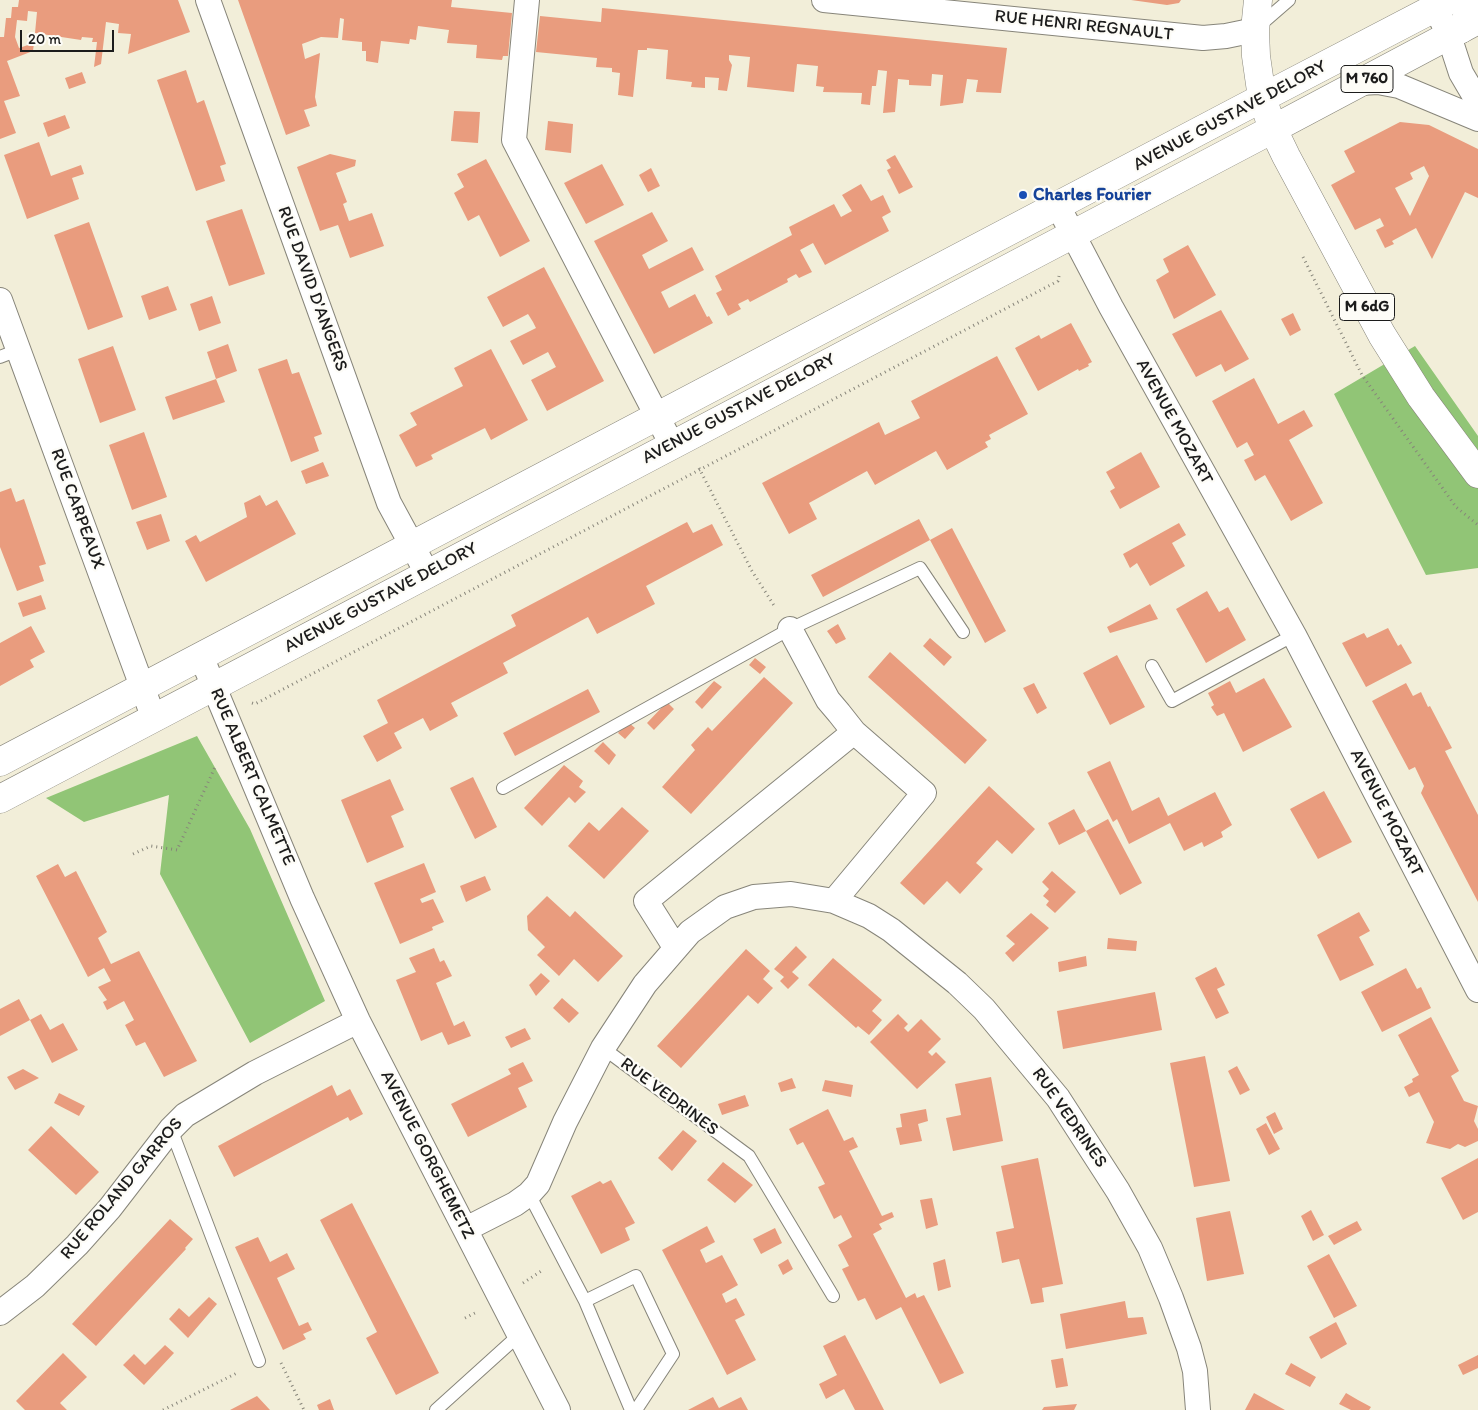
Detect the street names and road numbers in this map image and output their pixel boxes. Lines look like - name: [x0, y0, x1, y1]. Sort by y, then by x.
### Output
- street label: RUE HENRI REGNAULT: [994, 6, 1174, 46]
- street label: AVENUE GUSTAVE DELORY: [1130, 56, 1330, 176]
- road number: M 760: [1341, 66, 1393, 92]
- street label: RUE DAVID D'ANGERS: [272, 204, 352, 374]
- road number: M 6dG: [1340, 294, 1394, 320]
- street label: AVENUE GUSTAVE DELORY: [639, 349, 839, 469]
- street label: AVENUE MOZART: [1131, 356, 1217, 488]
- street label: RUE CARPEAUX: [45, 446, 109, 572]
- street label: AVENUE GUSTAVE DELORY: [281, 538, 481, 658]
- street label: RUE ALBERT CALMETTE: [205, 685, 299, 869]
- street label: AVENUE MOZART: [1345, 746, 1427, 880]
- street label: RUE VEDRINES: [616, 1053, 722, 1141]
- street label: RUE VEDRINES: [1027, 1064, 1111, 1172]
- street label: AVENUE GORGHEMETZ: [375, 1067, 479, 1243]
- street label: RUE ROLAND GARROS: [56, 1114, 188, 1264]

